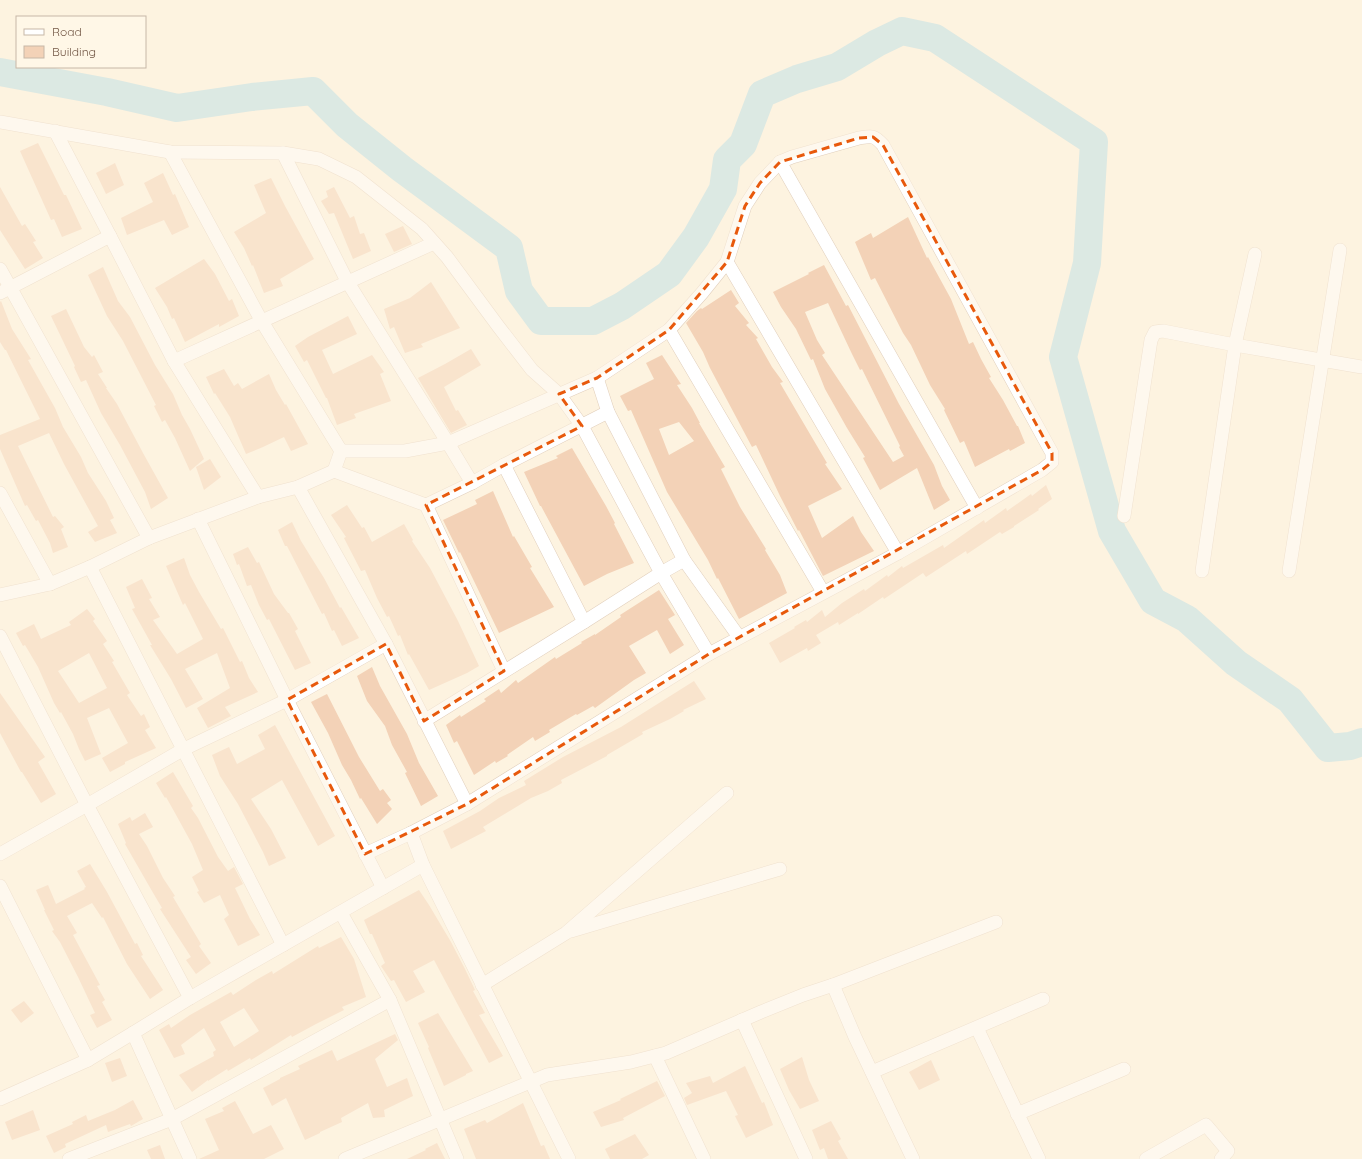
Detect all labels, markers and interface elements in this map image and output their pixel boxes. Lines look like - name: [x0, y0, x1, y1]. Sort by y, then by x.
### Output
- legend: [16, 16, 146, 68]
- text: Road: [52, 24, 82, 39]
- text: Building: [52, 44, 96, 59]

